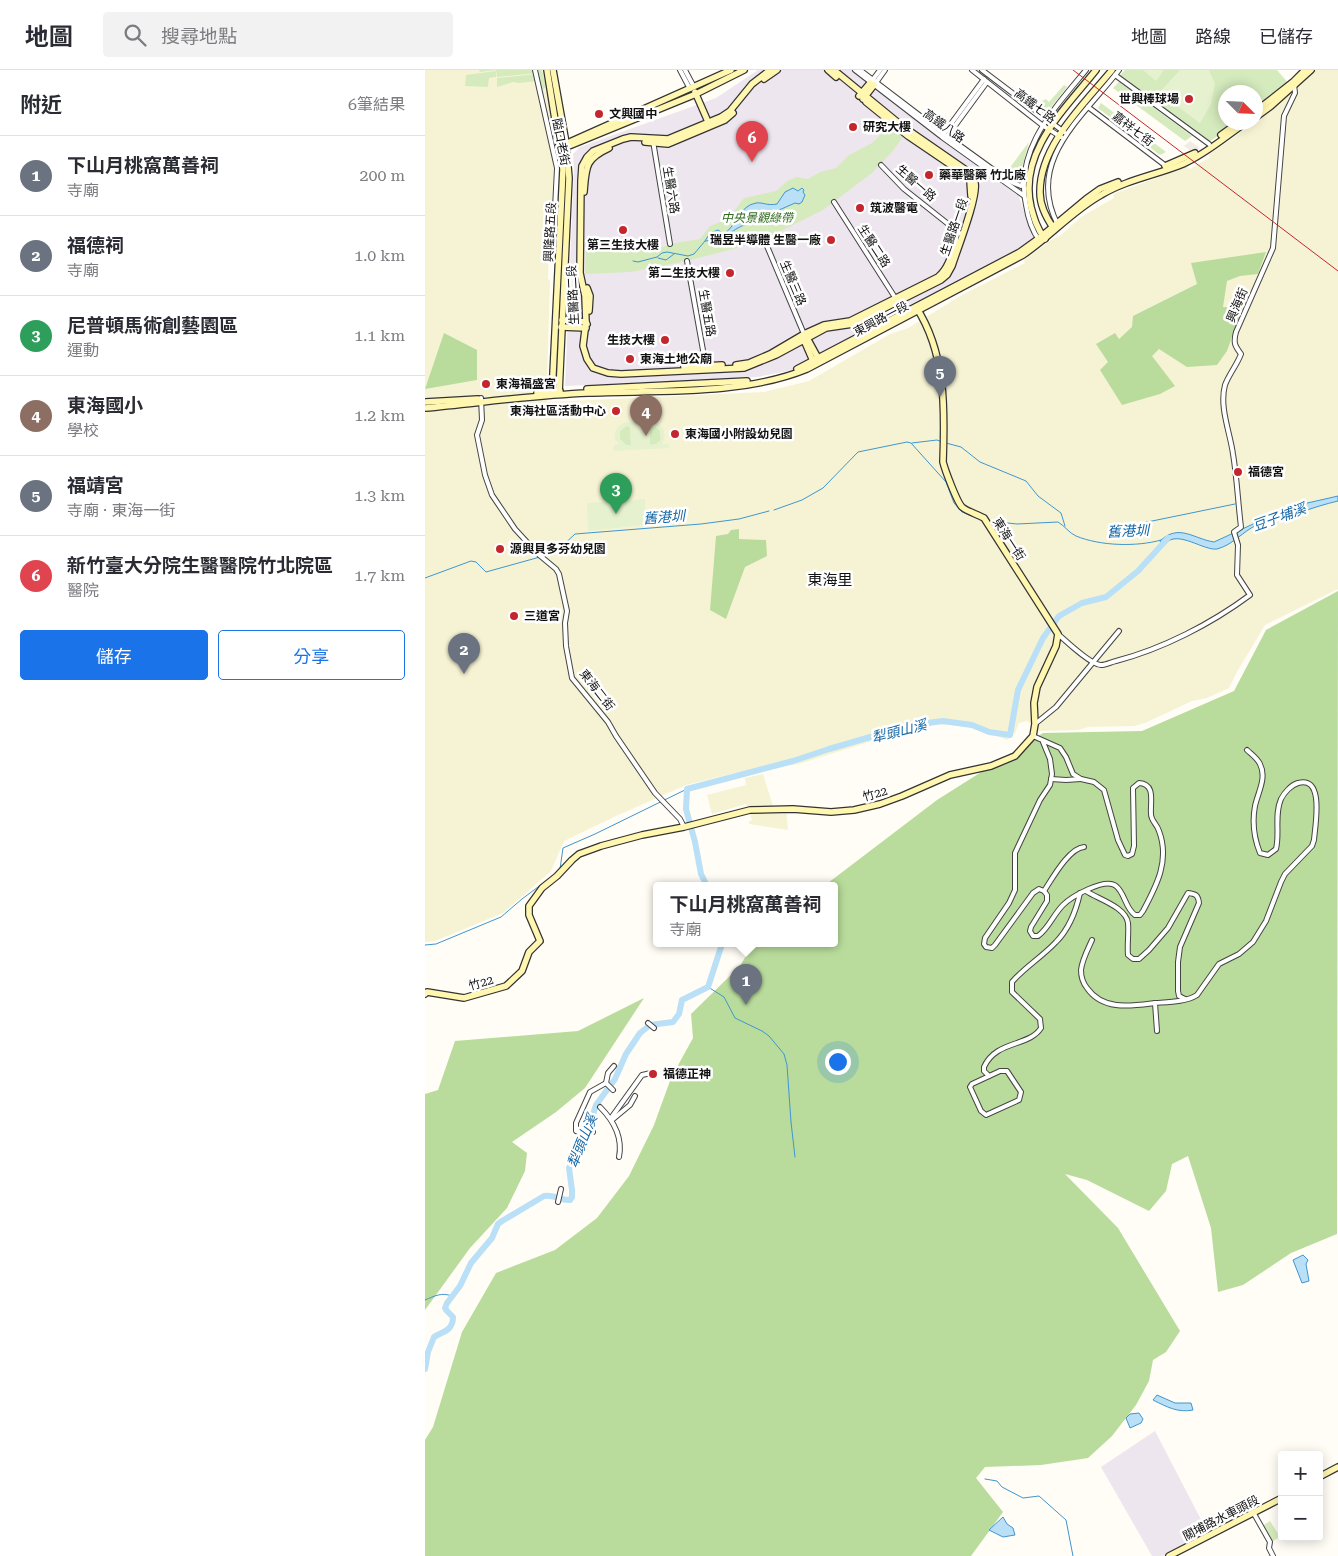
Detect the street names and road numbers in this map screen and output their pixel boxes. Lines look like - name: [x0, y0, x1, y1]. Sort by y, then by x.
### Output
- street label: 高鐵七路: [1012, 86, 1058, 126]
- street label: 高鐵八路: [920, 106, 968, 146]
- street label: 嘉祥七街: [1110, 109, 1156, 149]
- street label: 隘口老街: [550, 117, 572, 167]
- street label: 生醫一路: [893, 162, 939, 204]
- street label: 生醫六路: [660, 165, 682, 215]
- street label: 生醫路一段: [938, 196, 970, 258]
- street label: 興隆路五段: [541, 202, 559, 262]
- street label: 生醫二路: [855, 222, 893, 270]
- street label: 生醫三路: [777, 258, 809, 308]
- street label: 生醫路二段: [564, 265, 582, 325]
- street label: 興海街: [1224, 286, 1250, 324]
- street label: 生醫五路: [696, 288, 718, 338]
- street label: 東興路一段: [851, 299, 911, 339]
- street label: 東海一街: [990, 515, 1028, 563]
- street label: 東海二街: [577, 667, 617, 713]
- street label: 竹22: [861, 784, 889, 804]
- street label: 竹22: [467, 973, 495, 993]
- street label: 關埔路水車頭段: [1180, 1493, 1262, 1543]

